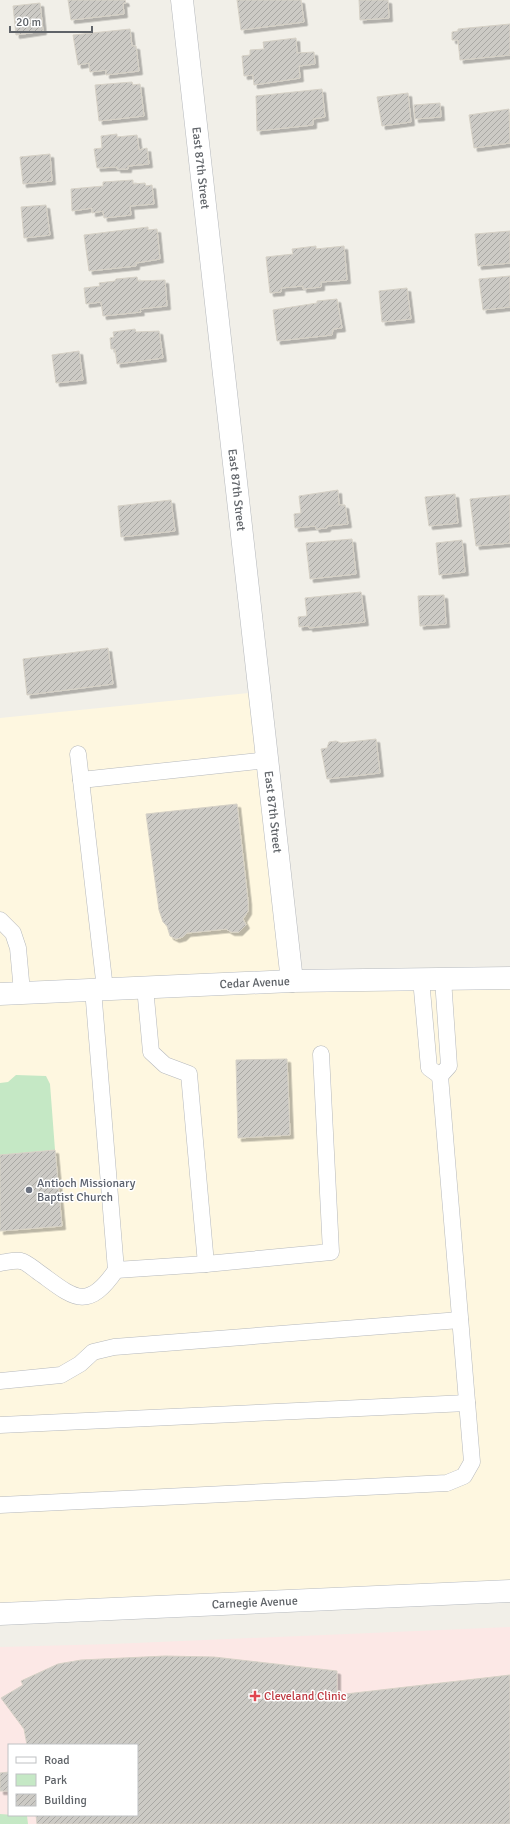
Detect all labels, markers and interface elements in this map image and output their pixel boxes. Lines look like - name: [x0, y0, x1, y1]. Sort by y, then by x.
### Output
- scale bar: [10, 8, 92, 34]
- text: 20 m: [16, 15, 41, 30]
- street label: East 87th Street: [189, 126, 213, 210]
- street label: East 87th Street: [225, 448, 249, 532]
- street label: East 87th Street: [261, 770, 285, 854]
- street label: Cedar Avenue: [219, 974, 290, 992]
- place label: Antioch Missionary Baptist Church: [37, 1176, 136, 1205]
- marker: Antioch Missionary Baptist Church: [24, 1185, 34, 1195]
- street label: Carnegie Avenue: [211, 1593, 298, 1612]
- place label: Cleveland Clinic: [264, 1689, 347, 1704]
- marker: Cleveland Clinic: [249, 1690, 261, 1702]
- legend: [8, 1744, 138, 1816]
- text: Road: [44, 1753, 70, 1768]
- text: Park: [44, 1773, 67, 1788]
- text: Building: [44, 1793, 87, 1808]

